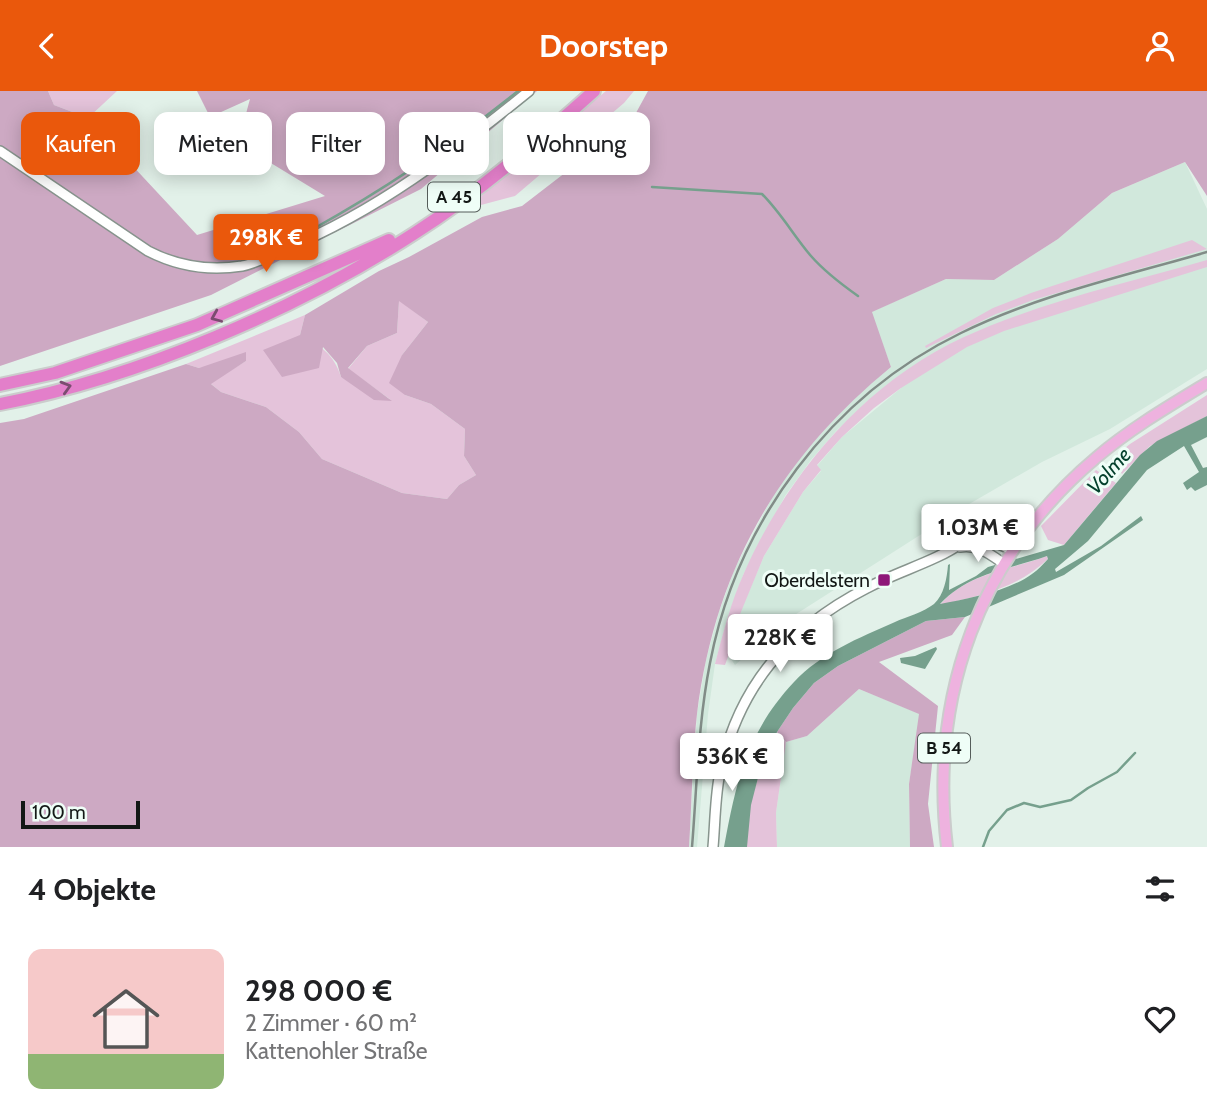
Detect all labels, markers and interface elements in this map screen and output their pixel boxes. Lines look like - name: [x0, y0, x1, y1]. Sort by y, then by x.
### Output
- text: Doorstep: [539, 26, 668, 65]
- icon: back: [28, 27, 66, 65]
- icon: person: [1141, 27, 1179, 65]
- chip: Kaufen: [21, 112, 140, 175]
- chip: Mieten: [154, 112, 272, 175]
- chip: Filter: [286, 112, 385, 175]
- chip: Neu: [399, 112, 489, 175]
- chip: Wohnung: [503, 112, 650, 175]
- road number: A 45: [428, 183, 480, 211]
- pin: 298K €: [209, 215, 323, 274]
- text: 298K €: [229, 223, 303, 251]
- one-way arrow: [210, 309, 223, 323]
- one-way arrow: [60, 381, 72, 396]
- water label: Volme: [1081, 442, 1136, 499]
- pin: 1.03M €: [913, 505, 1043, 564]
- text: 1.03M €: [937, 513, 1019, 541]
- place label: Oberdelstern: [764, 569, 870, 592]
- marker: Oberdelstern: [876, 572, 892, 588]
- pin: 228K €: [723, 615, 837, 674]
- text: 228K €: [744, 623, 816, 651]
- pin: 536K €: [675, 733, 789, 793]
- road number: B 54: [918, 733, 970, 763]
- text: 536K €: [696, 742, 768, 770]
- scale bar: [21, 798, 140, 830]
- text: 100 m: [32, 801, 86, 824]
- icon: filters: [1141, 870, 1179, 908]
- text: 4 Objekte: [28, 871, 156, 908]
- text: 298 000 €: [245, 972, 392, 1009]
- icon: home: [84, 977, 168, 1061]
- icon: heart: [1141, 1000, 1179, 1038]
- text: 2 Zimmer · 60 m²: [245, 1009, 417, 1037]
- text: Kattenohler Straße: [245, 1037, 427, 1065]

